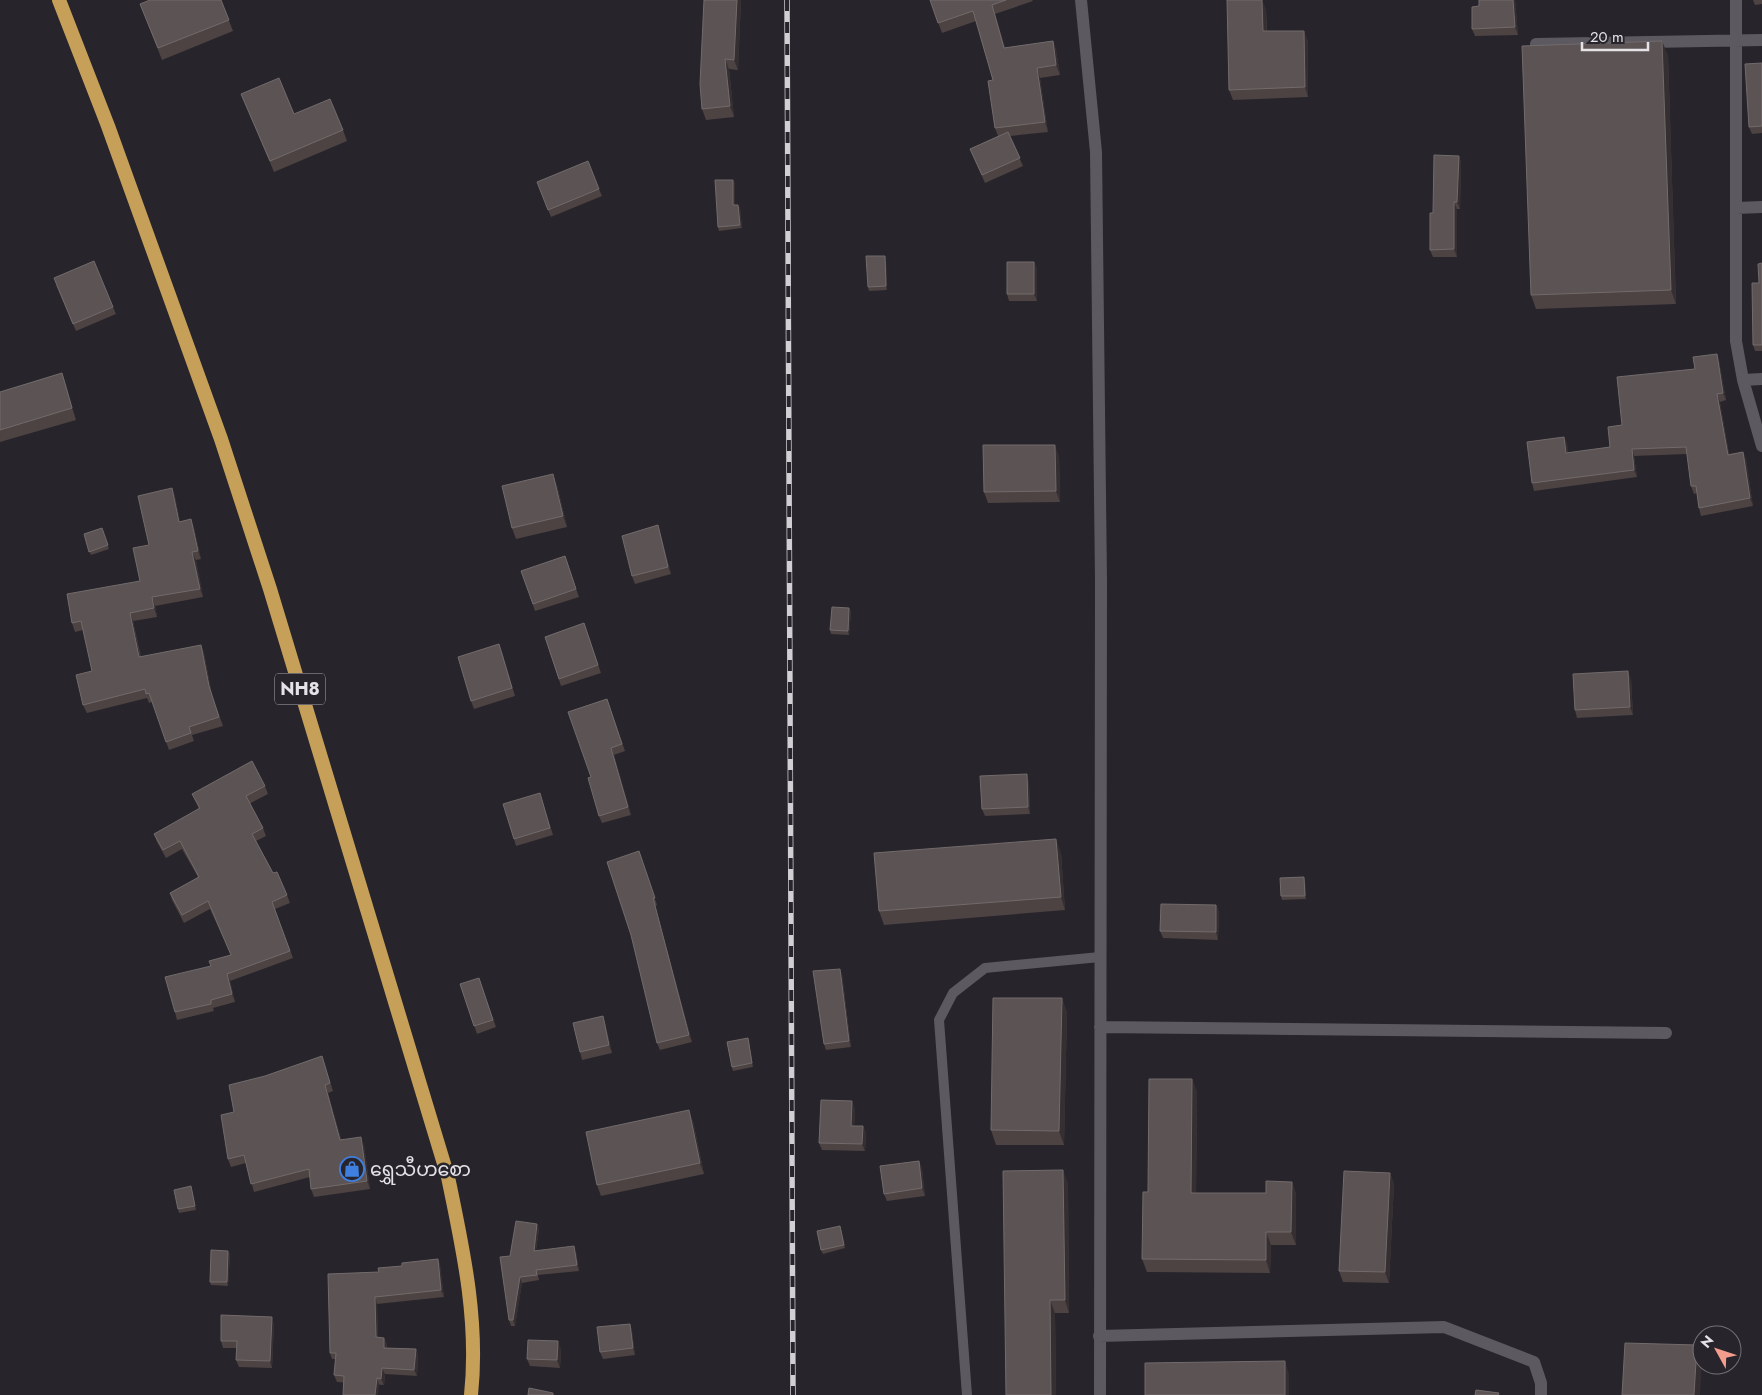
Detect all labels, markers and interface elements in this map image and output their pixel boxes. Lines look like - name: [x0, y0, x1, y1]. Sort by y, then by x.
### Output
- scale bar: [1582, 20, 1648, 52]
- text: 20 m: [1590, 26, 1624, 48]
- road number: NH8: [275, 674, 325, 704]
- place label: ရွှေသီဟစော: [370, 1155, 471, 1185]
- shop icon: ရွှေသီဟစော: [339, 1156, 365, 1182]
- north arrow: [1692, 1325, 1742, 1375]
- text: N: [1696, 1331, 1718, 1352]

